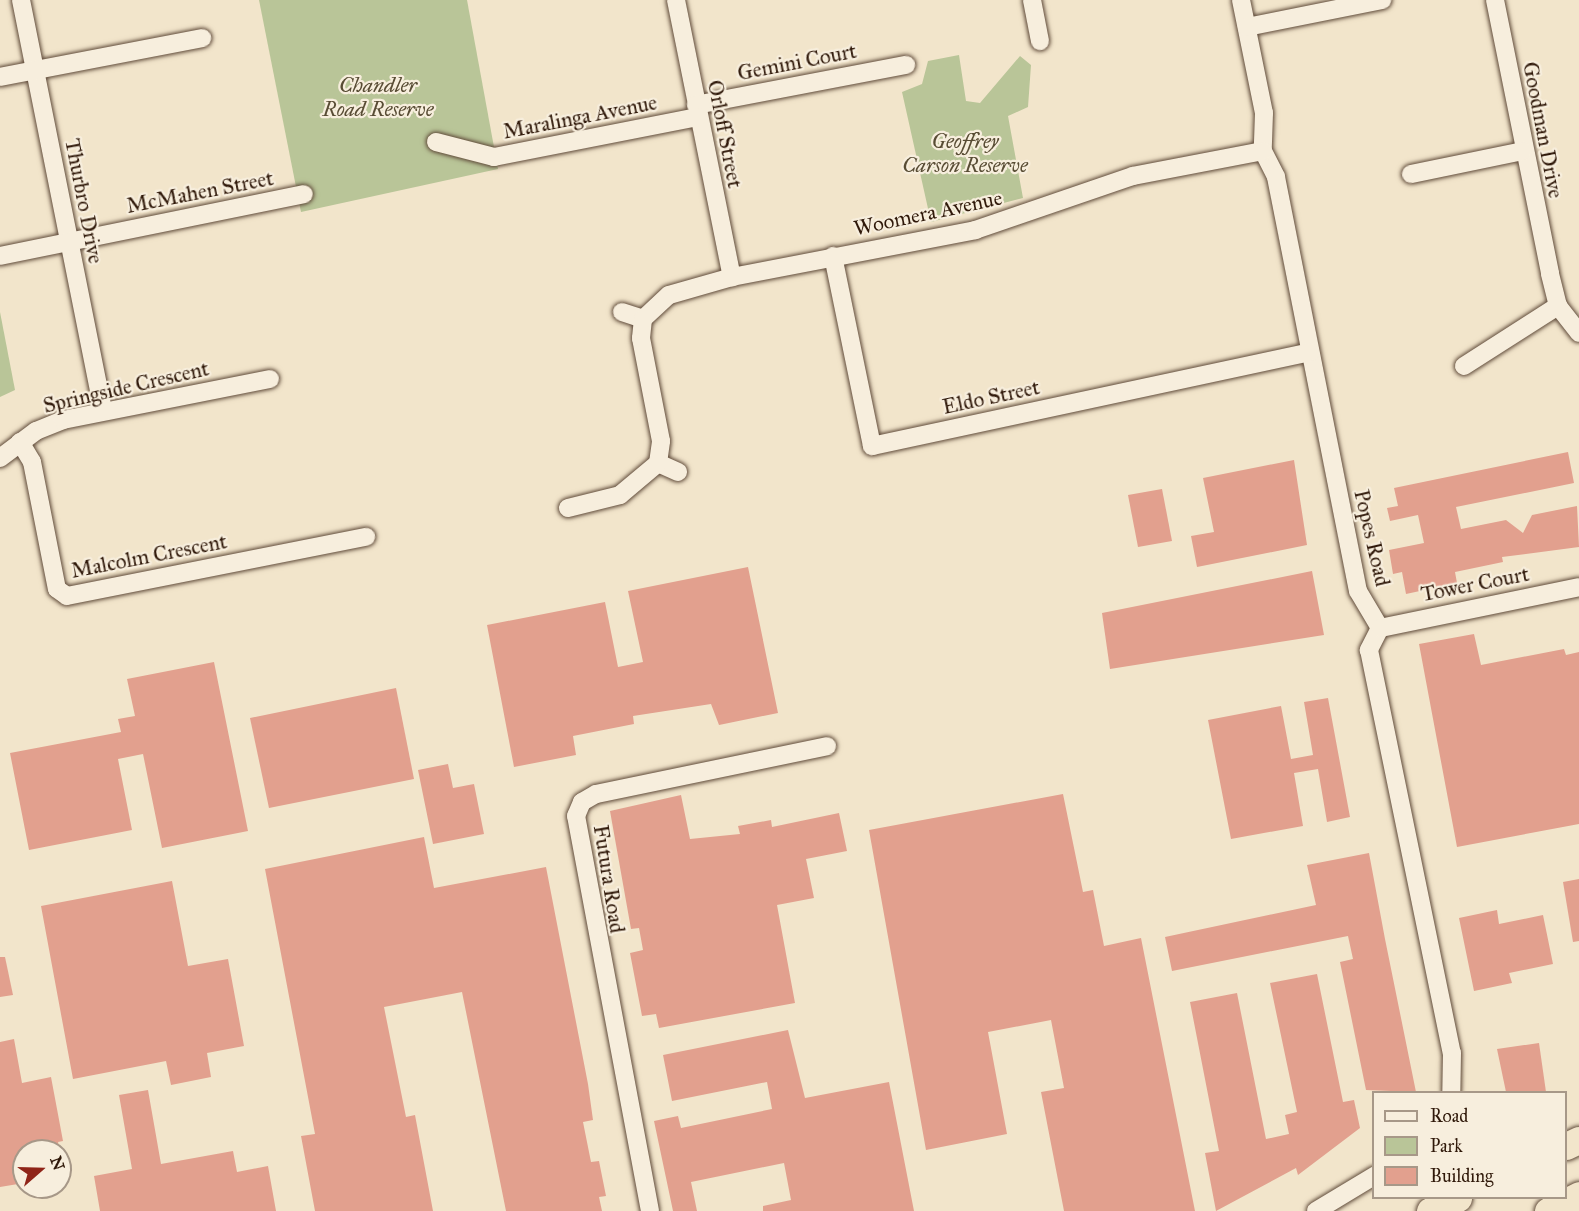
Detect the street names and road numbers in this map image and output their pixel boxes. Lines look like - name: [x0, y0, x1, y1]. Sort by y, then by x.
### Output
- street label: Gemini Court: [735, 38, 859, 86]
- street label: Goodman Drive: [1517, 60, 1569, 200]
- street label: Orloff Street: [702, 78, 748, 190]
- street label: Maralinga Avenue: [501, 90, 659, 144]
- street label: Thurbro Drive: [60, 136, 108, 266]
- street label: McMahen Street: [124, 165, 276, 219]
- street label: Woomera Avenue: [851, 185, 1005, 241]
- street label: Springside Crescent: [41, 356, 211, 418]
- street label: Eldo Street: [940, 374, 1042, 420]
- street label: Popes Road: [1349, 487, 1395, 589]
- street label: Malcolm Crescent: [69, 529, 229, 583]
- street label: Tower Court: [1419, 561, 1531, 607]
- street label: Futura Road: [588, 823, 630, 935]

